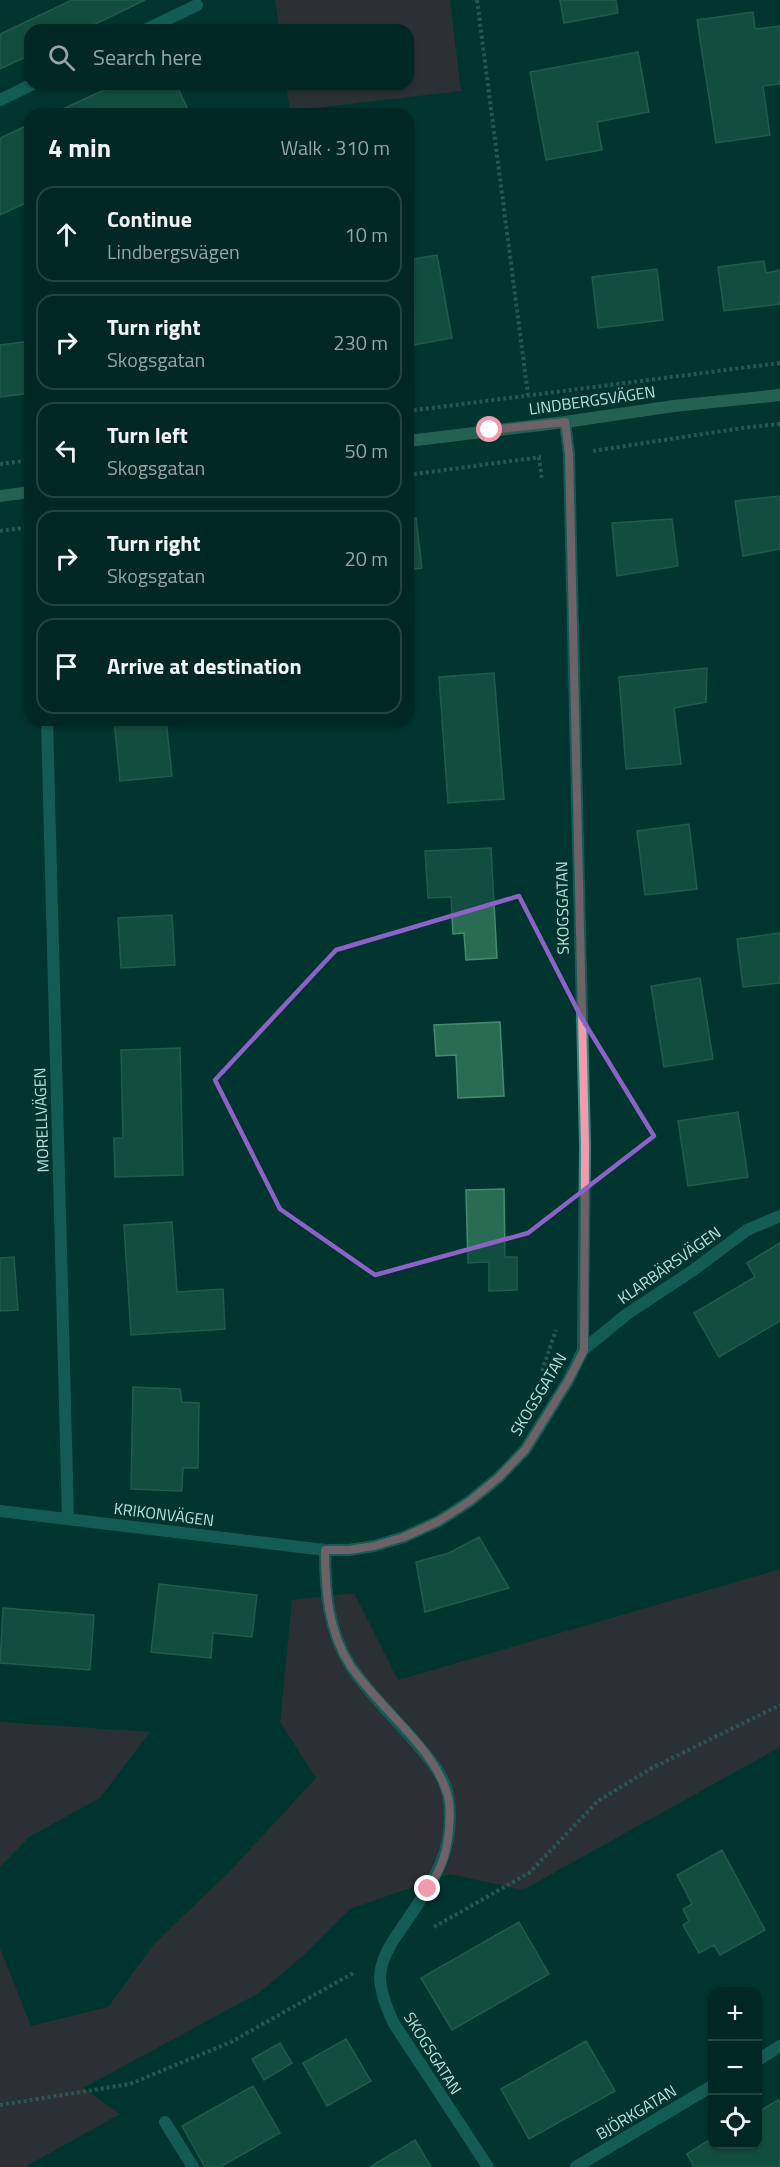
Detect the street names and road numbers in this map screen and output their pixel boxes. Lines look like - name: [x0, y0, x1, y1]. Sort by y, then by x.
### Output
- street label: LINDBERGSVÄGEN: [527, 379, 657, 421]
- street label: SKOGSGATAN: [549, 861, 575, 955]
- street label: MORELLVÄGEN: [27, 1067, 55, 1173]
- street label: KLARBÄRSVÄGEN: [612, 1220, 726, 1310]
- street label: SKOGSGATAN: [504, 1348, 572, 1440]
- street label: KRIKONVÄGEN: [112, 1496, 216, 1532]
- street label: SKOGSGATAN: [398, 2007, 468, 2099]
- street label: BJÖRKGATAN: [591, 2079, 681, 2145]

